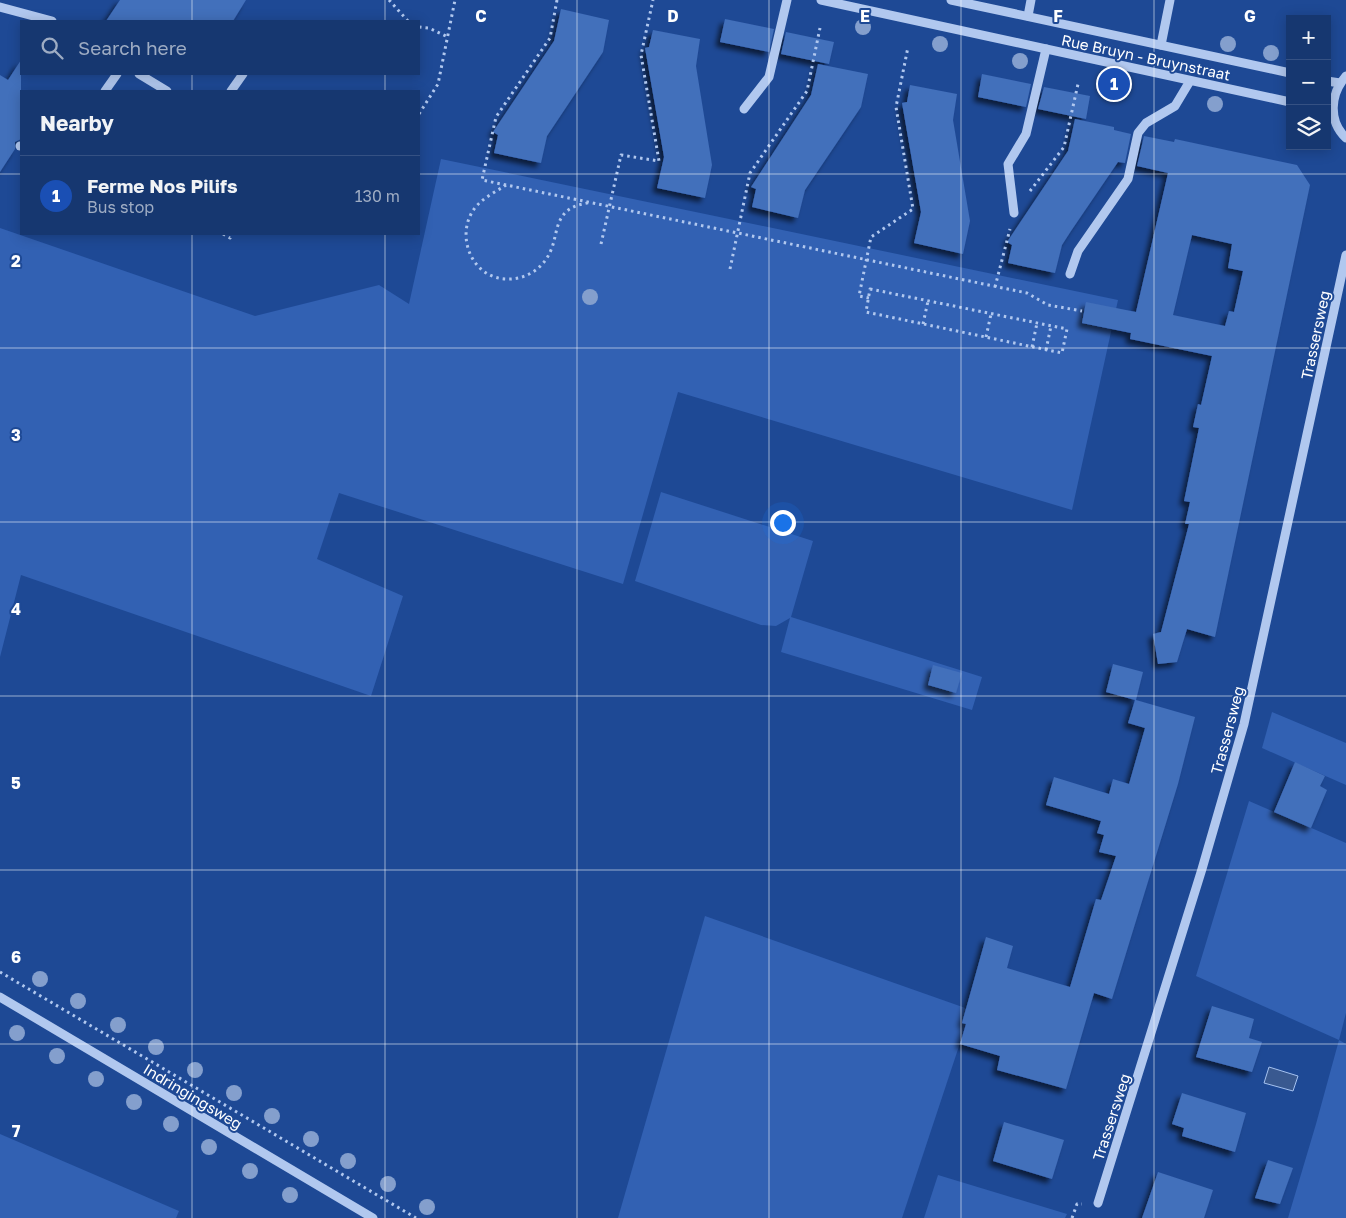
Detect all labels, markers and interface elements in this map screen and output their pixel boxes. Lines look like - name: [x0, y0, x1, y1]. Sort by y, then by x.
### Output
- text: C: [475, 6, 487, 26]
- text: D: [667, 6, 679, 26]
- text: E: [860, 6, 870, 26]
- text: F: [1053, 6, 1063, 26]
- text: G: [1244, 6, 1256, 26]
- map controls: [1286, 15, 1331, 150]
- button: +: [1286, 15, 1331, 60]
- search box: [20, 20, 420, 75]
- street label: Rue Bruyn - Bruynstraat: [1060, 30, 1232, 84]
- icon: search: [38, 34, 66, 62]
- text: Search here: [78, 36, 187, 59]
- button: −: [1286, 60, 1331, 105]
- pin: 1: [1098, 65, 1130, 103]
- button: layers: [1286, 105, 1331, 150]
- text: Nearby: [40, 110, 114, 136]
- text: Ferme Nos Pilifs: [87, 174, 238, 197]
- text: 1: [52, 186, 60, 206]
- text: 130 m: [355, 186, 400, 206]
- text: Bus stop: [87, 197, 154, 217]
- text: 2: [11, 251, 21, 271]
- street label: Trassersweg: [1297, 289, 1333, 381]
- text: 3: [11, 425, 21, 445]
- your location: [770, 510, 796, 536]
- text: 4: [11, 599, 21, 619]
- street label: Trassersweg: [1207, 684, 1247, 776]
- text: 5: [11, 773, 21, 793]
- text: 6: [11, 947, 21, 967]
- street label: Indringingsweg: [140, 1059, 246, 1133]
- street label: Trassersweg: [1088, 1071, 1134, 1163]
- text: 7: [12, 1121, 21, 1141]

